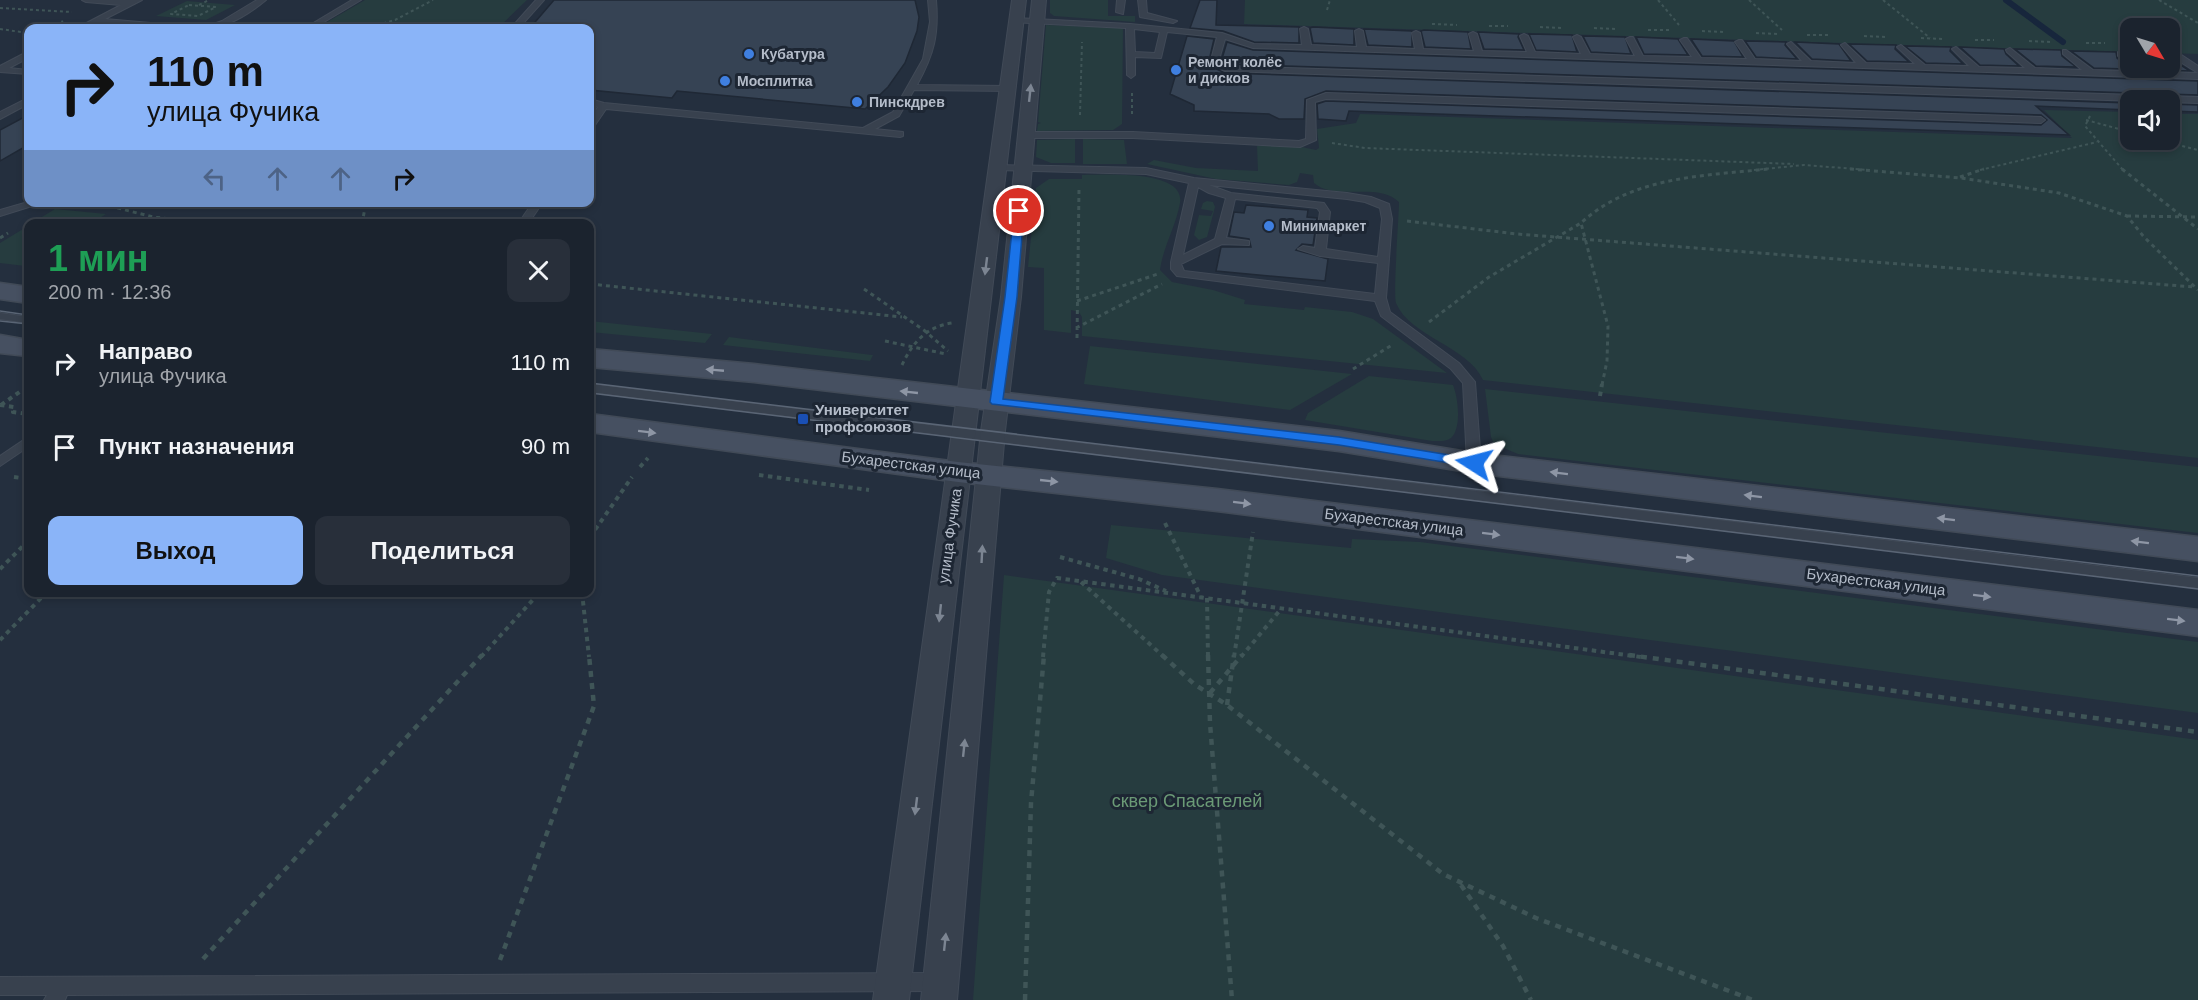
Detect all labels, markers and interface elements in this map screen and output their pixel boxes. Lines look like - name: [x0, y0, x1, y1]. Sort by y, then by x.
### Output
- north arrow: [2120, 18, 2180, 78]
- map controls: [2120, 18, 2180, 150]
- place label: Кубатура: [761, 46, 825, 62]
- marker: Кубатура: [742, 47, 756, 61]
- icon: right: [48, 48, 126, 126]
- text: 110 m: [147, 48, 264, 95]
- place label: Ремонт колёс и дисков: [1188, 54, 1282, 86]
- marker: Ремонт колёс и дисков: [1169, 63, 1183, 77]
- place label: Мосплитка: [737, 73, 813, 89]
- marker: Мосплитка: [718, 74, 732, 88]
- one-way arrow: [1025, 84, 1035, 103]
- button: sound: [2120, 90, 2180, 150]
- place label: Пинскдрев: [869, 94, 945, 110]
- marker: Пинскдрев: [850, 95, 864, 109]
- text: улица Фучика: [147, 97, 319, 127]
- icon: left: [198, 162, 231, 195]
- icon: ahead: [261, 162, 294, 195]
- icon: ahead: [324, 162, 357, 195]
- icon: right: [387, 162, 420, 195]
- pin: [993, 185, 1044, 236]
- icon: arrive: [1002, 194, 1035, 227]
- place label: Минимаркет: [1281, 218, 1366, 234]
- marker: Минимаркет: [1262, 219, 1276, 233]
- text: 1 мин: [48, 238, 149, 279]
- button: close: [507, 239, 570, 302]
- one-way arrow: [981, 257, 991, 276]
- text: 200 m · 12:36: [48, 281, 171, 303]
- text: Направо: [99, 339, 193, 364]
- icon: right: [48, 347, 81, 380]
- text: 110 m: [510, 350, 570, 375]
- text: улица Фучика: [99, 365, 227, 387]
- one-way arrow: [706, 365, 725, 374]
- one-way arrow: [899, 388, 918, 397]
- place label: Университет профсоюзов: [815, 401, 911, 435]
- marker: Университет профсоюзов: [796, 412, 810, 426]
- one-way arrow: [638, 427, 657, 436]
- icon: arrive: [48, 431, 81, 464]
- position arrow: [1442, 431, 1506, 495]
- text: Пункт назначения: [99, 434, 295, 459]
- text: 90 m: [521, 434, 570, 459]
- street label: Бухарестская улица: [841, 448, 982, 482]
- one-way arrow: [1549, 469, 1568, 478]
- one-way arrow: [1039, 476, 1058, 486]
- street label: улица Фучика: [934, 487, 965, 585]
- one-way arrow: [1743, 492, 1762, 501]
- one-way arrow: [1233, 498, 1252, 508]
- street label: Бухарестская улица: [1324, 505, 1465, 539]
- one-way arrow: [1937, 514, 1956, 524]
- button: Выход: [48, 516, 303, 585]
- button: Поделиться: [315, 516, 570, 585]
- one-way arrow: [1482, 530, 1501, 539]
- one-way arrow: [2130, 537, 2149, 547]
- one-way arrow: [978, 544, 987, 563]
- one-way arrow: [1675, 554, 1694, 563]
- street label: Бухарестская улица: [1806, 565, 1947, 599]
- one-way arrow: [1973, 591, 1992, 601]
- one-way arrow: [935, 604, 944, 623]
- one-way arrow: [2166, 615, 2185, 625]
- one-way arrow: [959, 738, 969, 757]
- park label: cквер Спасателей: [1112, 791, 1262, 811]
- one-way arrow: [911, 797, 920, 816]
- one-way arrow: [940, 932, 950, 951]

